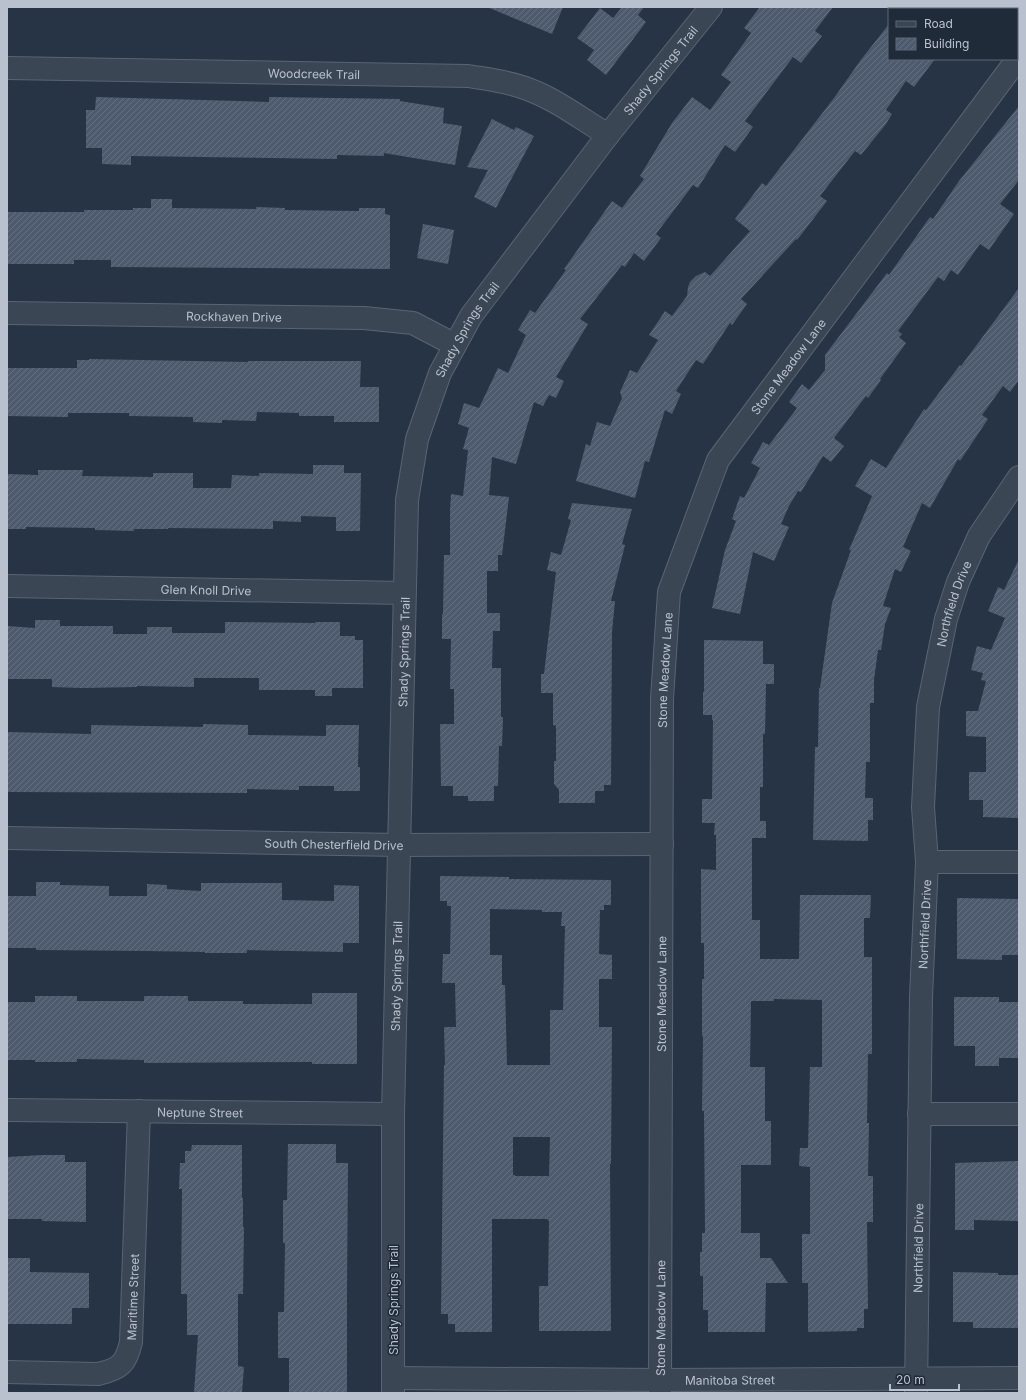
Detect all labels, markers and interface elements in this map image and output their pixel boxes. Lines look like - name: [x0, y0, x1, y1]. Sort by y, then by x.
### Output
- legend: [888, 8, 1018, 60]
- text: Road: [924, 16, 953, 31]
- street label: Shady Springs Trail: [620, 23, 701, 118]
- text: Building: [924, 36, 969, 51]
- street label: Woodcreek Trail: [268, 65, 360, 82]
- street label: Shady Springs Trail: [432, 279, 502, 379]
- street label: Rockhaven Drive: [186, 308, 282, 324]
- street label: Stone Meadow Lane: [747, 315, 829, 417]
- street label: Northfield Drive: [933, 558, 974, 648]
- street label: Glen Knoll Drive: [161, 581, 251, 598]
- street label: Shady Springs Trail: [395, 597, 412, 707]
- street label: Stone Meadow Lane: [654, 612, 675, 728]
- street label: South Chesterfield Drive: [264, 835, 403, 853]
- street label: Northfield Drive: [915, 879, 934, 969]
- street label: Shady Springs Trail: [387, 921, 405, 1031]
- street label: Stone Meadow Lane: [653, 936, 669, 1052]
- street label: Neptune Street: [157, 1104, 243, 1120]
- street label: Northfield Drive: [910, 1203, 926, 1293]
- street label: Shady Springs Trail: [386, 1245, 401, 1355]
- street label: Maritime Street: [124, 1253, 142, 1341]
- street label: Stone Meadow Lane: [653, 1260, 668, 1376]
- scale bar: [890, 1366, 959, 1392]
- street label: Manitoba Street: [685, 1372, 775, 1387]
- text: 20 m: [896, 1372, 925, 1387]

